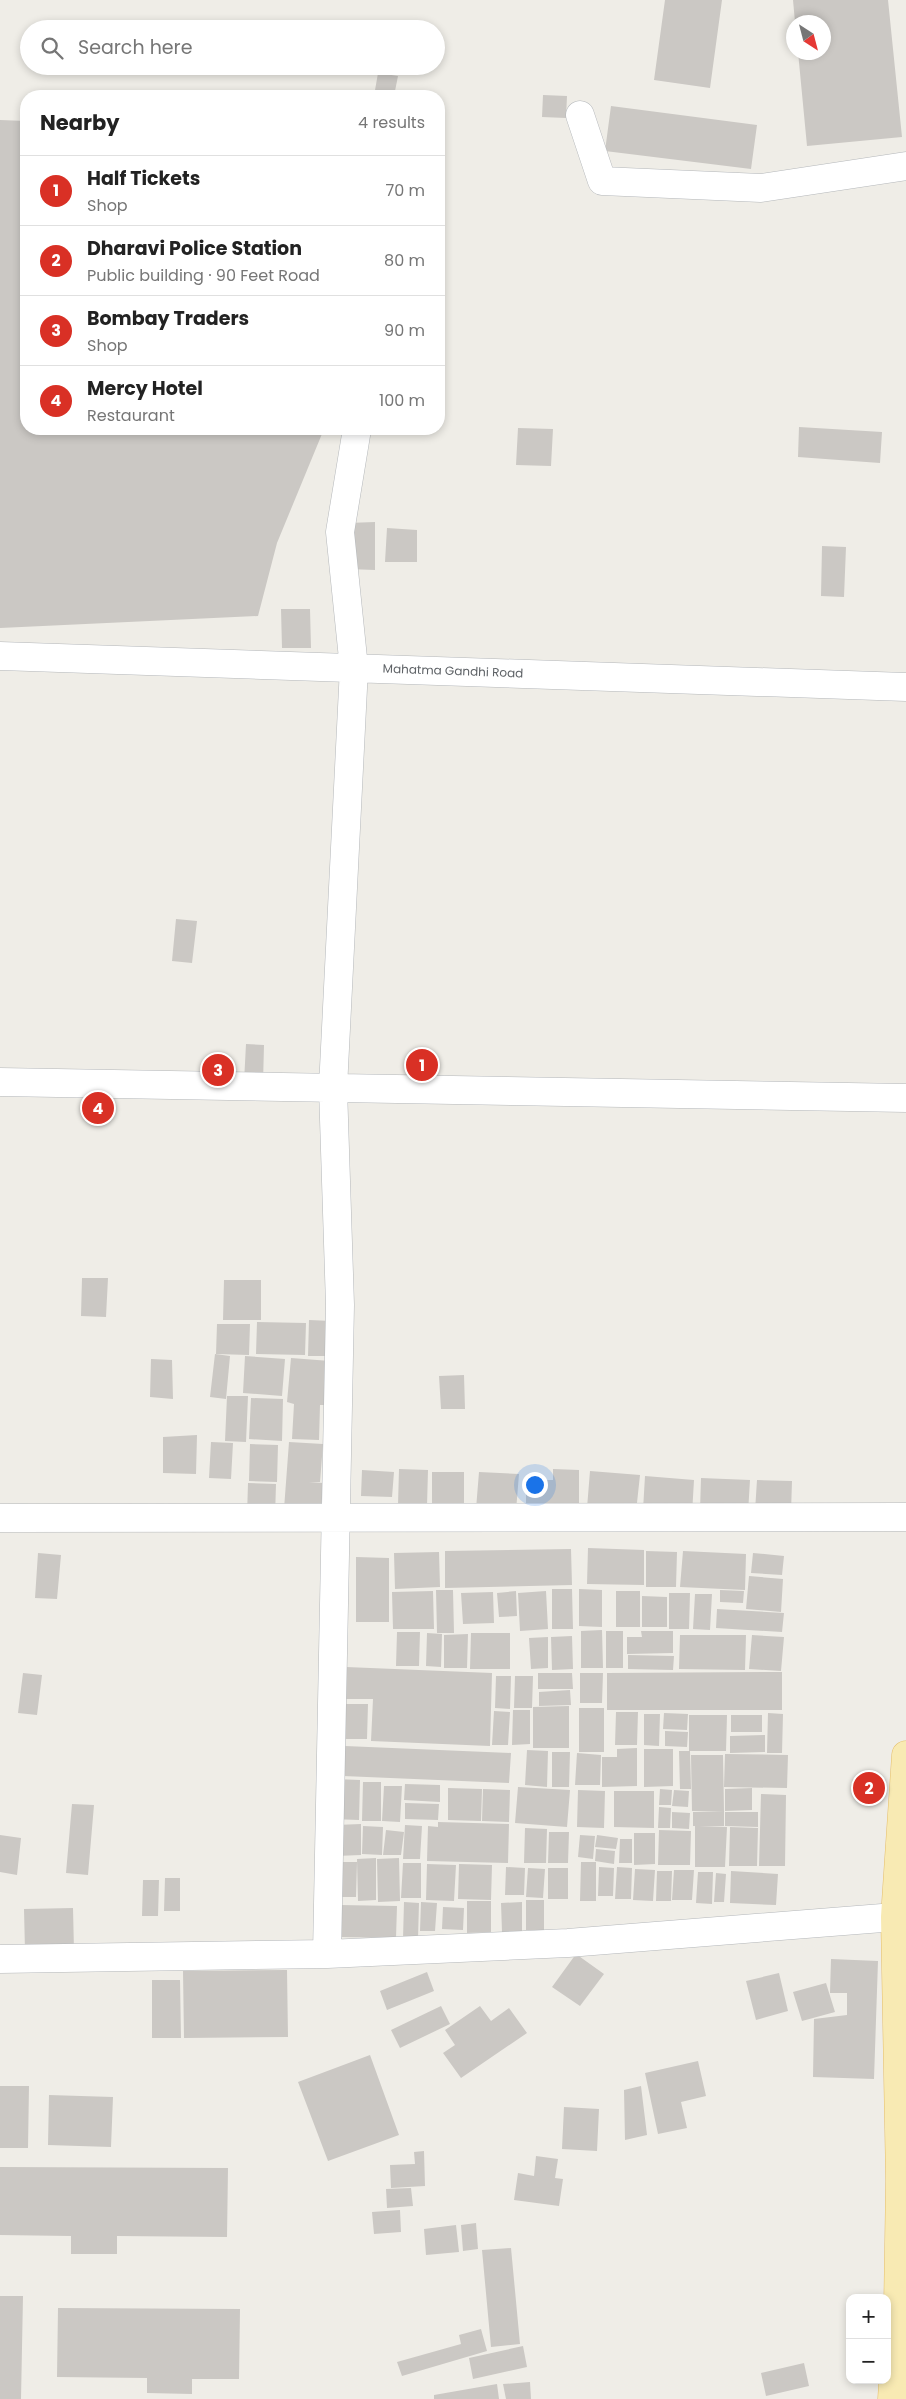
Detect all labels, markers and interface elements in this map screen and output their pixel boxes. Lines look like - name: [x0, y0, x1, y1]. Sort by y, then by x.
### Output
- north arrow: [786, 15, 831, 60]
- search box: [20, 20, 445, 75]
- icon: search: [38, 34, 66, 62]
- text: Search here: [78, 34, 192, 61]
- text: Nearby: [40, 108, 120, 137]
- text: 4 results: [358, 111, 425, 134]
- text: Half Tickets: [87, 165, 200, 192]
- text: 1: [53, 179, 59, 202]
- text: 70 m: [385, 179, 425, 202]
- text: Shop: [87, 194, 128, 217]
- text: Dharavi Police Station: [87, 235, 302, 262]
- text: 2: [51, 249, 61, 272]
- text: 80 m: [384, 249, 425, 272]
- text: Public building · 90 Feet Road: [87, 264, 320, 287]
- text: Bombay Traders: [87, 305, 249, 332]
- text: 3: [51, 319, 61, 342]
- text: 90 m: [384, 319, 425, 342]
- text: Shop: [87, 334, 128, 357]
- text: Mercy Hotel: [87, 375, 203, 402]
- text: 4: [51, 389, 61, 412]
- text: 100 m: [379, 389, 425, 412]
- text: Restaurant: [87, 404, 175, 427]
- street label: Mahatma Gandhi Road: [382, 660, 524, 681]
- pin: 1: [406, 1046, 438, 1084]
- pin: 3: [202, 1051, 234, 1089]
- pin: 4: [82, 1089, 114, 1127]
- your location: [522, 1472, 548, 1498]
- pin: 2: [853, 1769, 885, 1807]
- map controls: [846, 2294, 891, 2384]
- button: +: [846, 2294, 891, 2339]
- button: −: [846, 2339, 891, 2384]

